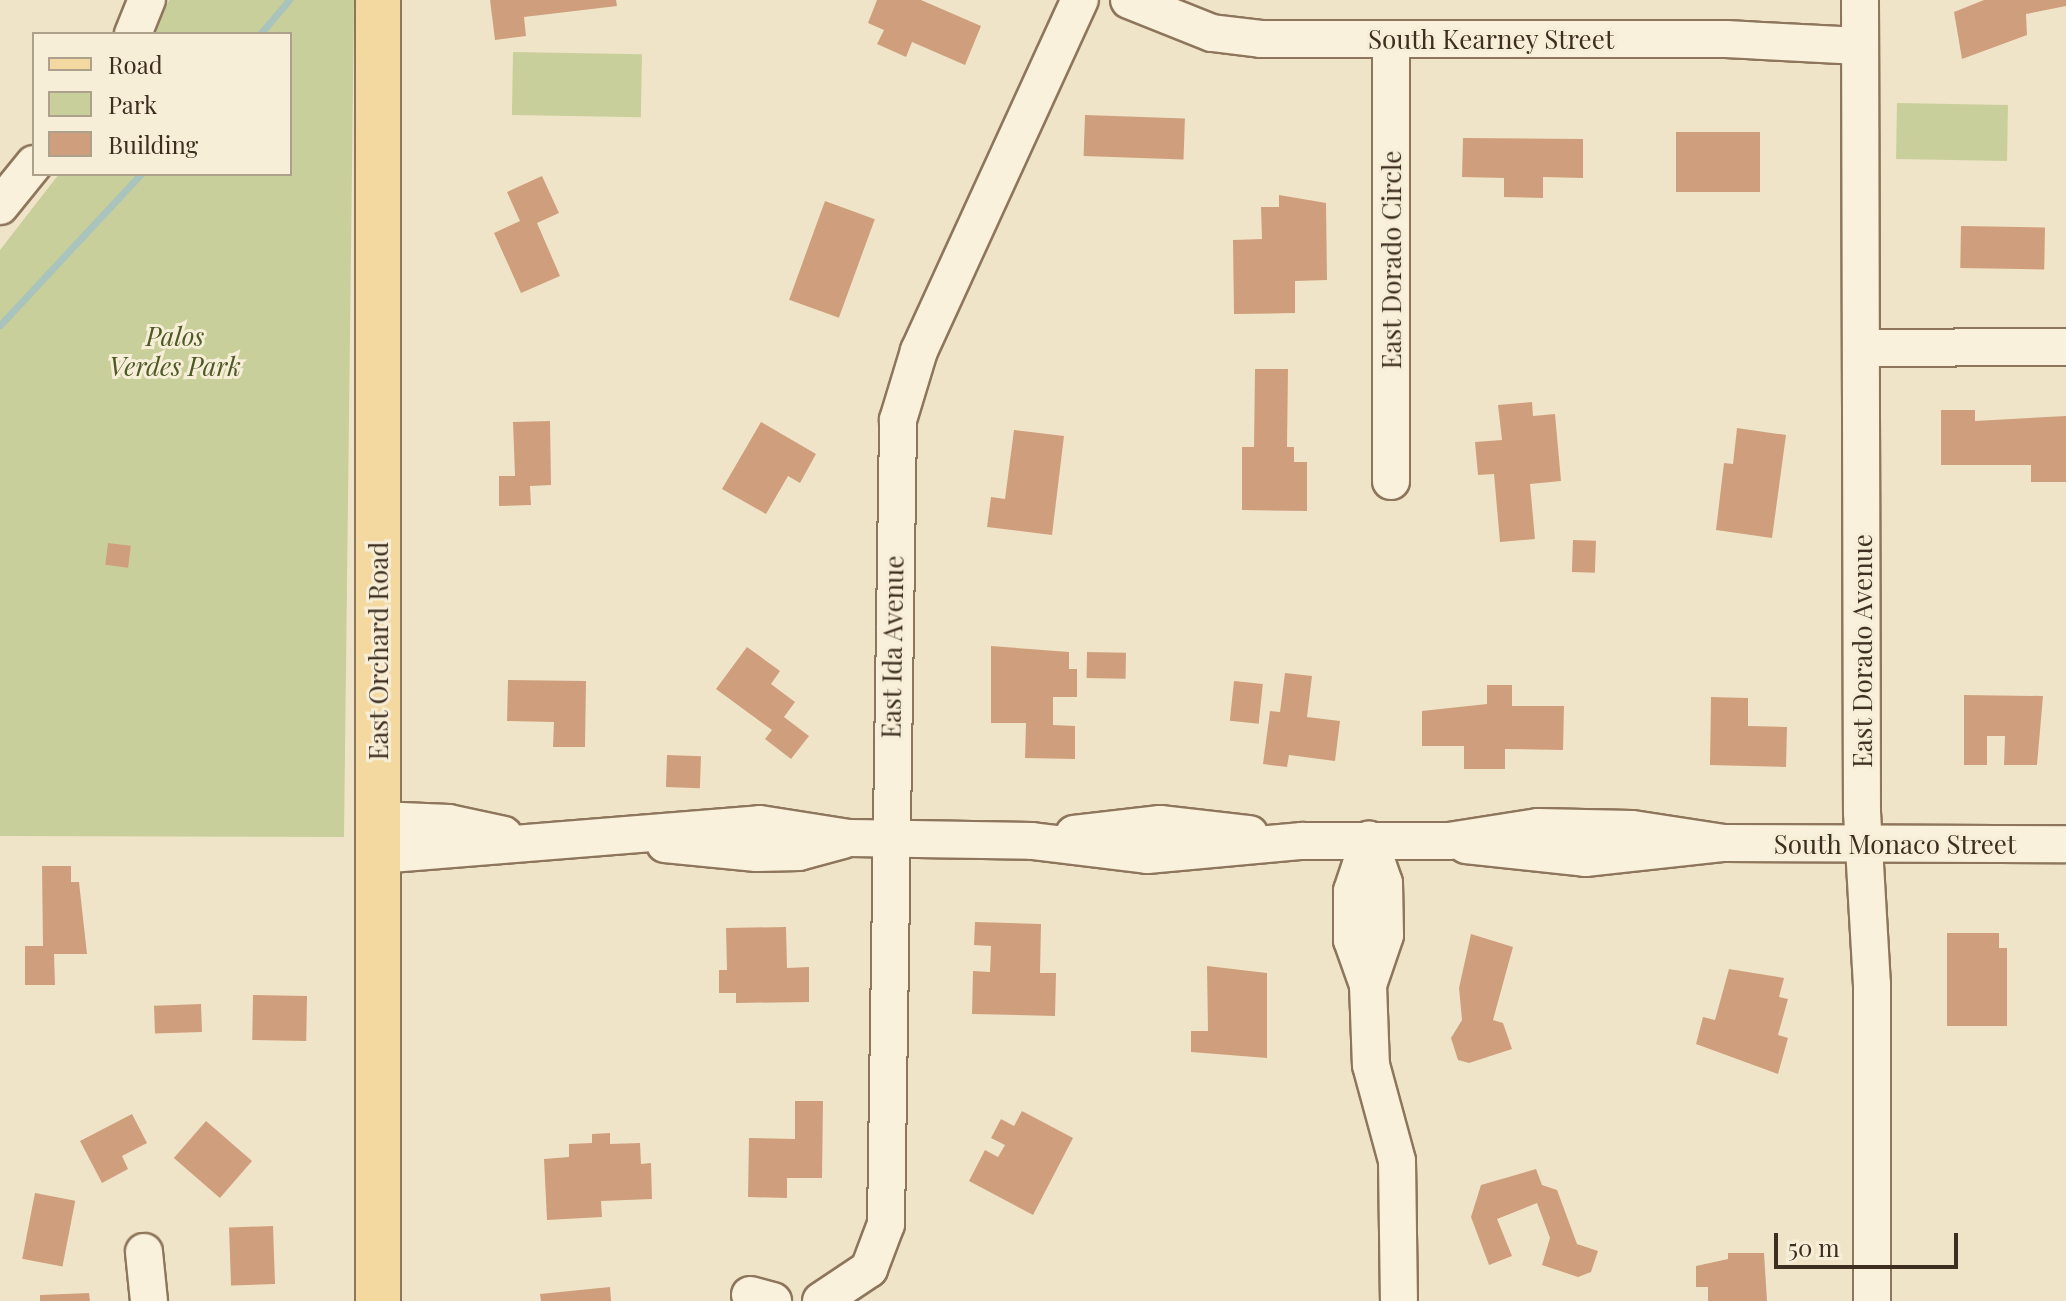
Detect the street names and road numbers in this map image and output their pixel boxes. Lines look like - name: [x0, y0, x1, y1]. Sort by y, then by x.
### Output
- street label: South Kearney Street: [1368, 23, 1614, 55]
- street label: East Dorado Circle: [1375, 151, 1407, 369]
- street label: East Dorado Avenue: [1846, 533, 1878, 769]
- street label: East Orchard Road: [362, 541, 394, 761]
- street label: East Ida Avenue: [875, 554, 909, 740]
- street label: South Monaco Street: [1774, 828, 2016, 860]

